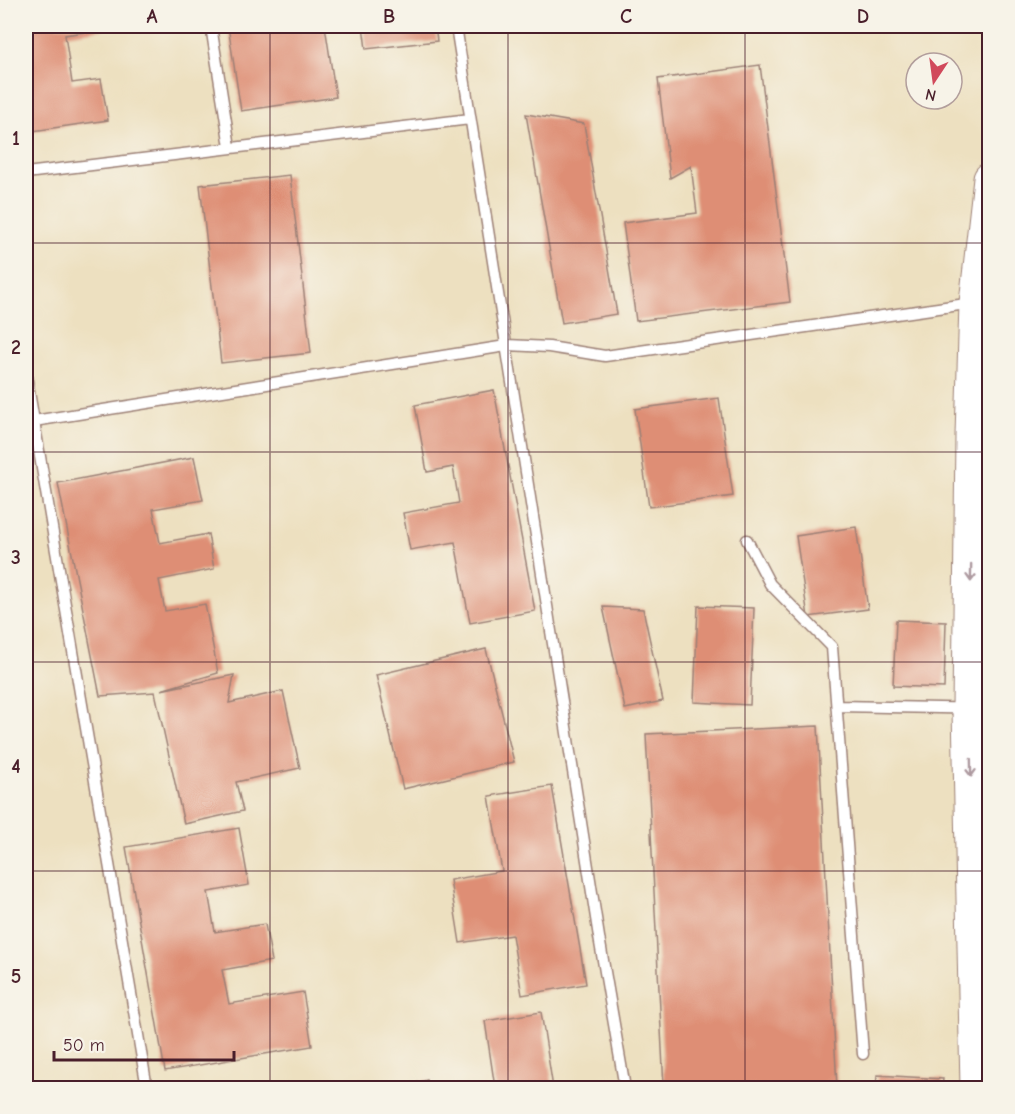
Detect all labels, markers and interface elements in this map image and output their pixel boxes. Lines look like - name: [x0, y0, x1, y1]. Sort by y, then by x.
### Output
- text: A: [146, 5, 158, 28]
- text: B: [383, 5, 395, 28]
- text: C: [620, 5, 632, 28]
- text: D: [857, 5, 869, 28]
- north arrow: [904, 51, 964, 111]
- text: N: [924, 85, 938, 105]
- text: 1: [12, 127, 20, 150]
- text: 2: [11, 336, 21, 359]
- text: 3: [11, 546, 21, 569]
- one-way arrow: [965, 562, 977, 582]
- text: 4: [11, 755, 21, 778]
- one-way arrow: [965, 757, 976, 777]
- text: 5: [11, 965, 21, 988]
- scale bar: [54, 1024, 234, 1062]
- text: 50 m: [63, 1035, 105, 1056]

